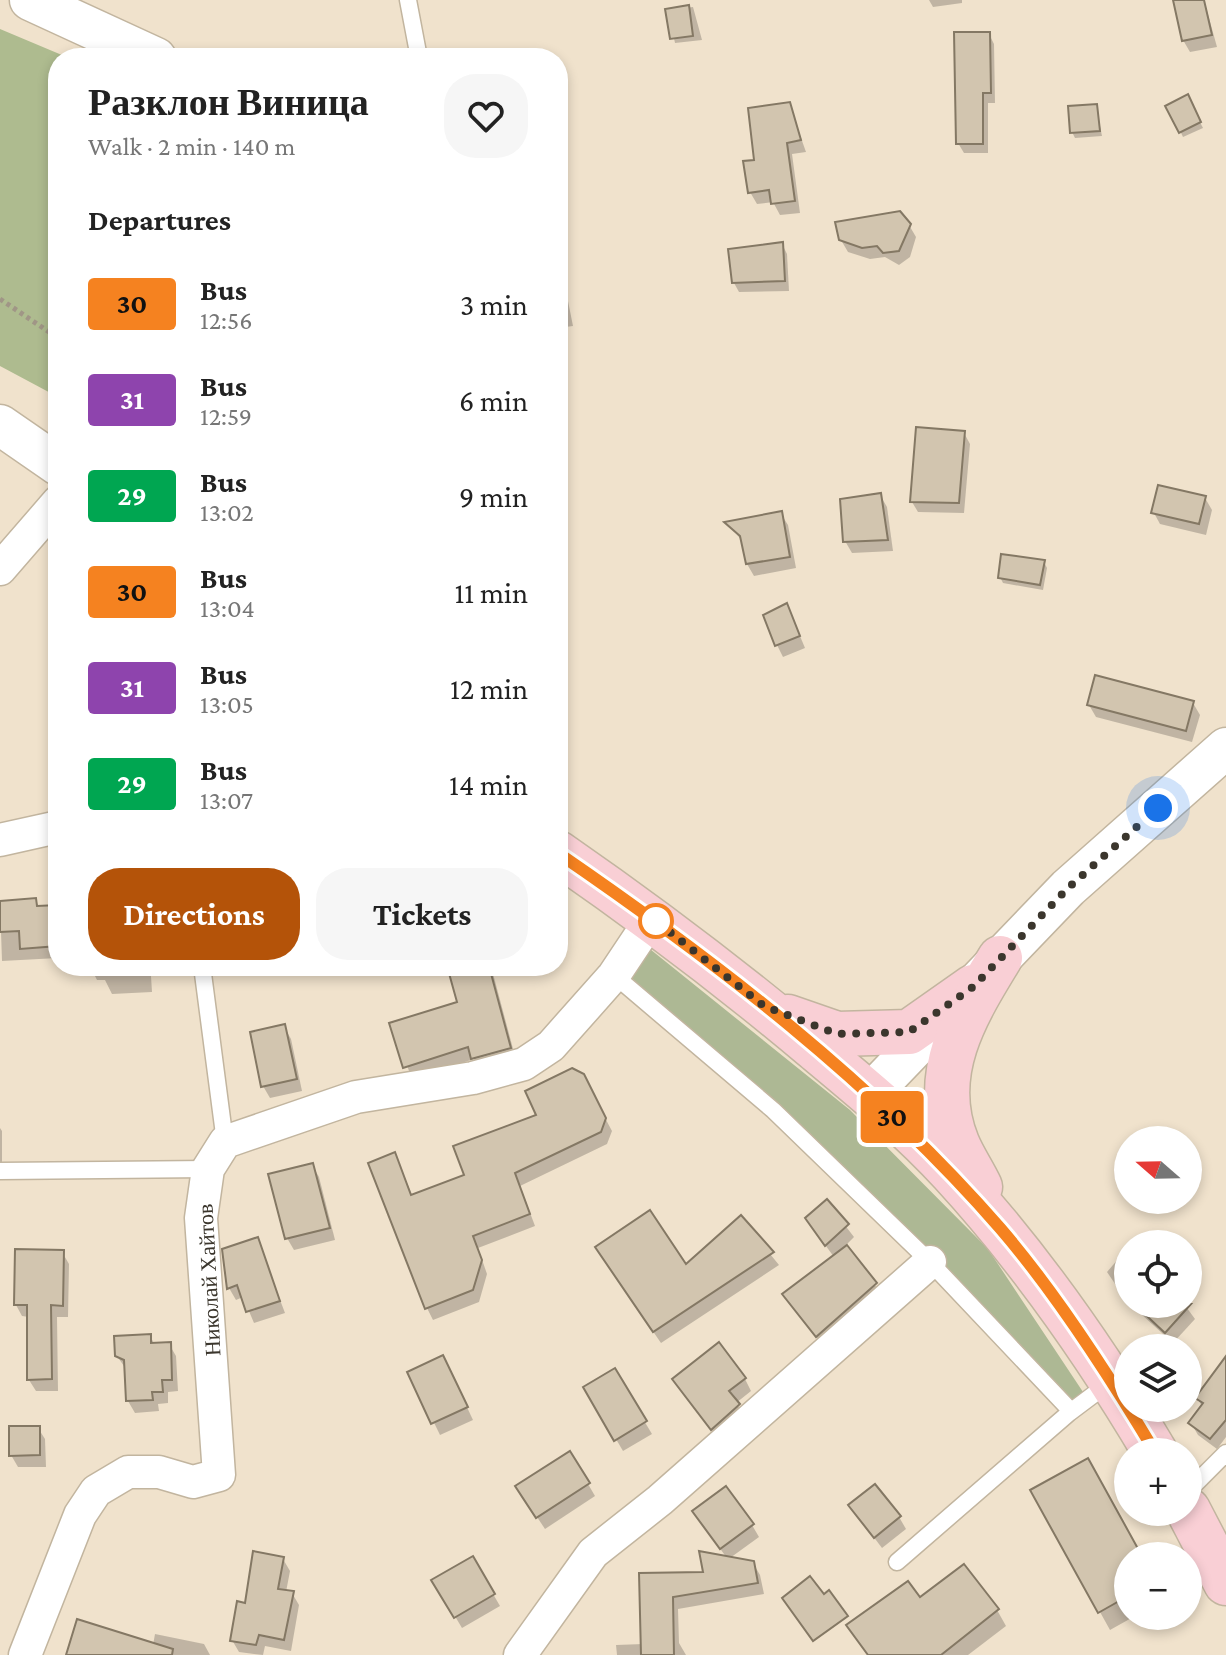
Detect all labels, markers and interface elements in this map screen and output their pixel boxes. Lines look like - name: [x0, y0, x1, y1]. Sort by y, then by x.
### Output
- button: heart: [444, 74, 528, 158]
- text: Разклон Виница: [88, 81, 369, 123]
- text: Walk · 2 min · 140 m: [88, 132, 295, 161]
- text: Departures: [88, 203, 231, 236]
- text: Bus: [200, 273, 247, 306]
- text: 30: [117, 288, 147, 319]
- text: 3 min: [460, 288, 528, 321]
- text: 12:56: [200, 306, 252, 335]
- text: Bus: [200, 369, 247, 402]
- text: 31: [120, 384, 144, 415]
- text: 6 min: [459, 384, 528, 417]
- text: 12:59: [200, 402, 252, 431]
- text: Bus: [200, 465, 247, 498]
- text: 29: [117, 480, 147, 511]
- text: 9 min: [459, 480, 528, 513]
- text: 13:02: [200, 498, 254, 527]
- text: Bus: [200, 561, 247, 594]
- text: 30: [117, 576, 147, 607]
- text: 11 min: [454, 576, 528, 609]
- text: 13:04: [200, 594, 255, 623]
- text: Bus: [200, 657, 247, 690]
- text: 31: [120, 672, 144, 703]
- text: 12 min: [450, 672, 528, 705]
- text: 13:05: [200, 690, 254, 719]
- text: Bus: [200, 753, 247, 786]
- text: 29: [117, 768, 147, 799]
- text: 14 min: [449, 768, 528, 801]
- text: 13:07: [200, 786, 253, 815]
- your location: [1138, 788, 1178, 828]
- button: Directions: [88, 868, 300, 960]
- button: Tickets: [316, 868, 528, 960]
- unlabelled marker: [639, 904, 673, 938]
- line badge: 30: [856, 1091, 928, 1143]
- text: 30: [877, 1101, 907, 1132]
- north arrow: [1114, 1126, 1202, 1214]
- map controls: [1114, 1126, 1202, 1630]
- street label: Николай Хайтов: [193, 1203, 225, 1357]
- button: locate: [1114, 1230, 1202, 1318]
- button: layers: [1114, 1334, 1202, 1422]
- button: +: [1114, 1438, 1202, 1526]
- button: −: [1114, 1542, 1202, 1630]

